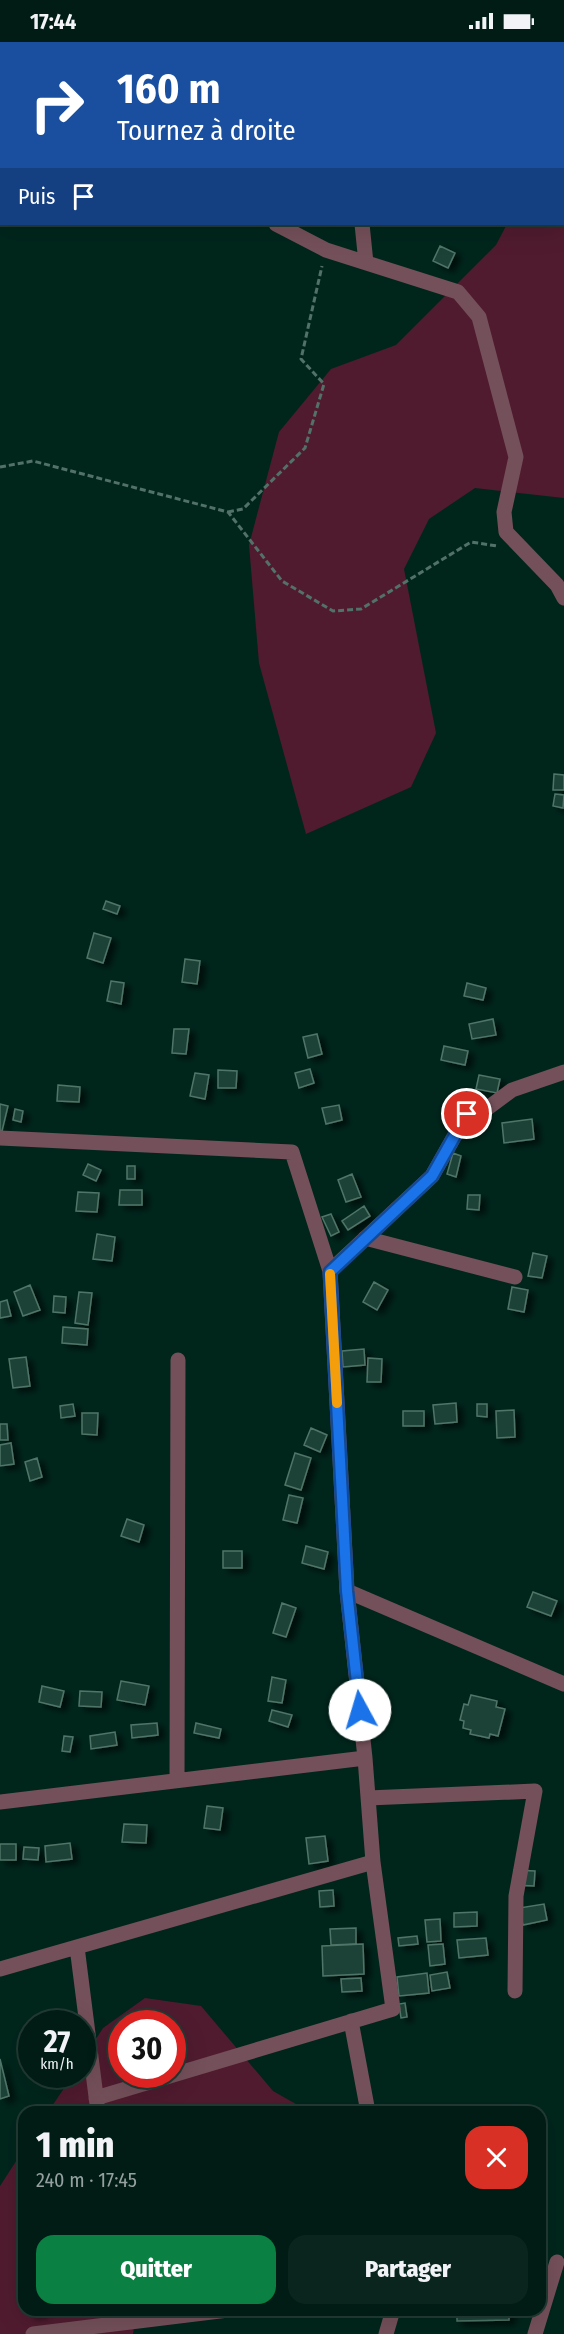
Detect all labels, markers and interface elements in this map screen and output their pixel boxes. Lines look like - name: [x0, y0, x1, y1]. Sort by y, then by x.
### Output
- text: 17:44: [30, 8, 76, 35]
- text: 160 m: [117, 64, 220, 114]
- icon: right: [18, 66, 96, 144]
- text: Tournez à droite: [117, 115, 296, 147]
- icon: arrive: [67, 180, 100, 213]
- text: Puis: [18, 183, 55, 210]
- pin: [441, 1088, 492, 1139]
- icon: arrive: [450, 1097, 483, 1130]
- position arrow: [328, 1678, 392, 1742]
- speed limit sign: 30: [108, 2010, 186, 2088]
- text: 27: [44, 2024, 70, 2060]
- text: km/h: [40, 2055, 74, 2073]
- text: 1 min: [36, 2123, 114, 2167]
- button: close: [465, 2126, 528, 2189]
- text: 240 m · 17:45: [36, 2168, 137, 2192]
- button: Quitter: [36, 2235, 276, 2304]
- button: Partager: [288, 2235, 528, 2304]

